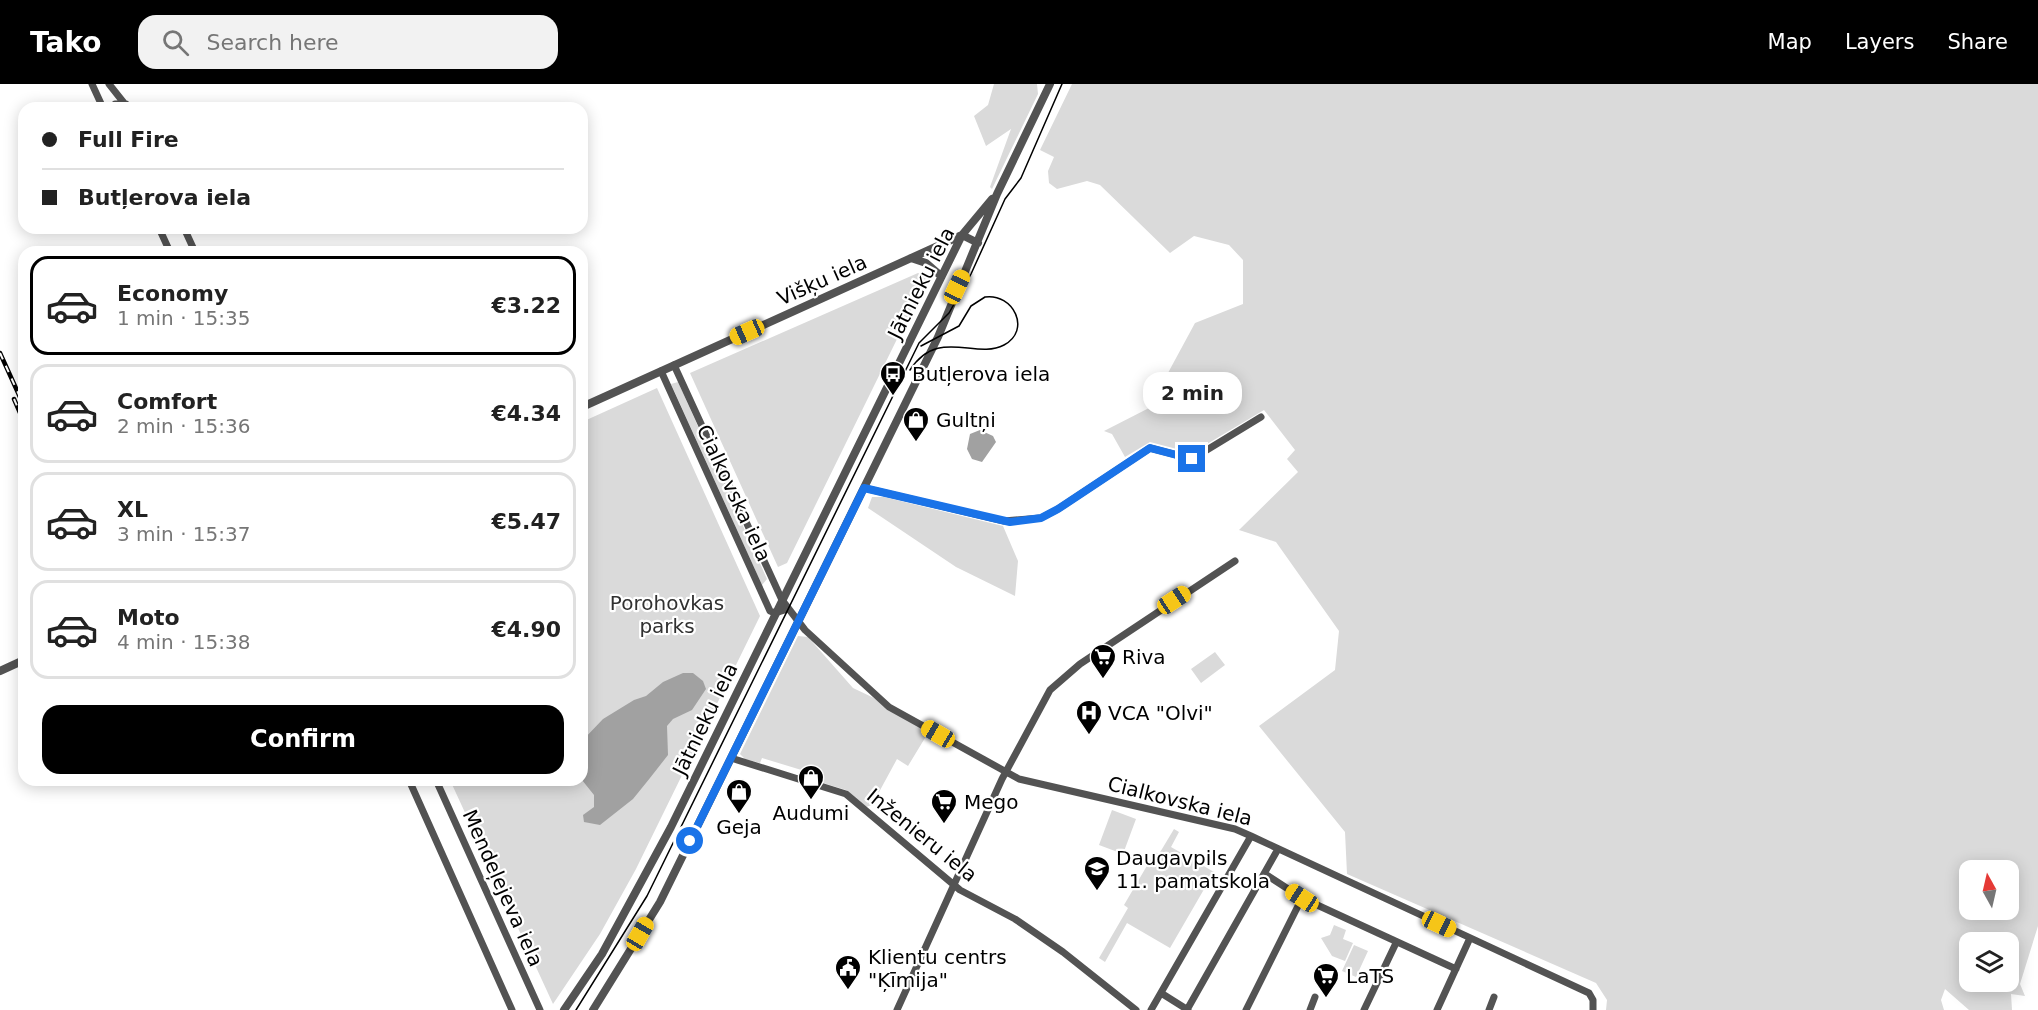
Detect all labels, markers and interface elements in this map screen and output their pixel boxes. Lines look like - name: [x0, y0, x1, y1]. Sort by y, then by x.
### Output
- search box: [138, 15, 558, 69]
- text: Tako: [30, 26, 102, 59]
- icon: search: [159, 26, 192, 59]
- text: Search here: [207, 30, 339, 55]
- text: Map: [1768, 30, 1812, 54]
- text: Layers: [1845, 30, 1914, 54]
- text: Share: [1947, 30, 2008, 54]
- text: Full Fire: [78, 127, 179, 152]
- text: Butļerova iela: [78, 185, 251, 210]
- street label: Jātnieku iela: [882, 223, 959, 345]
- street label: Višķu iela: [773, 250, 871, 310]
- car: [941, 267, 973, 307]
- icon: car: [45, 279, 99, 333]
- text: Economy: [117, 281, 228, 306]
- text: €3.22: [491, 293, 561, 318]
- text: 1 min · 15:35: [117, 306, 251, 330]
- car: [727, 316, 767, 348]
- bus stop icon: Butļerova iela: [878, 359, 908, 397]
- place label: Butļerova iela: [912, 362, 1050, 386]
- callout: 2 min: [1142, 372, 1242, 414]
- text: 2 min: [1161, 381, 1224, 405]
- icon: car: [45, 387, 99, 441]
- text: Comfort: [117, 389, 217, 414]
- text: €4.34: [491, 401, 561, 426]
- shop icon: Gultņi: [901, 405, 931, 443]
- place label: Gultņi: [936, 408, 996, 432]
- text: 2 min · 15:36: [117, 414, 251, 438]
- street label: Cialkovska iela: [692, 421, 776, 565]
- route end: [1178, 445, 1205, 472]
- icon: car: [45, 495, 99, 549]
- text: XL: [117, 497, 148, 522]
- text: €5.47: [491, 509, 561, 534]
- text: 3 min · 15:37: [117, 522, 251, 546]
- car: [1154, 583, 1194, 617]
- park label: Porohovkas parks: [610, 591, 724, 638]
- icon: car: [45, 603, 99, 657]
- text: Moto: [117, 605, 180, 630]
- text: €4.90: [491, 617, 561, 642]
- text: 4 min · 15:38: [117, 630, 251, 654]
- supermarket icon: Riva: [1088, 642, 1118, 680]
- place label: Riva: [1122, 645, 1166, 669]
- street label: Jātnieku iela: [667, 659, 743, 781]
- hospital icon: VCA "Olvi": [1074, 698, 1104, 736]
- place label: VCA "Olvi": [1108, 701, 1213, 725]
- button: Confirm: [42, 705, 564, 774]
- car: [918, 717, 958, 751]
- shop icon: Audumi: [796, 763, 826, 801]
- street label: Cialkovska iela: [1105, 771, 1255, 831]
- shop icon: Geja: [724, 777, 754, 815]
- street label: Inženieru iela: [862, 783, 982, 887]
- supermarket icon: Mego: [929, 787, 959, 825]
- place label: Mego: [964, 790, 1019, 814]
- place label: Audumi: [773, 801, 849, 825]
- street label: Mendeļejeva iela: [458, 806, 548, 970]
- place label: Geja: [716, 815, 762, 839]
- route start: [676, 827, 703, 854]
- place label: Daugavpils 11. pamatskola: [1116, 846, 1270, 893]
- school or university icon: Daugavpils 11. pamatskola: [1082, 854, 1112, 892]
- north arrow: [1959, 860, 2019, 920]
- map controls: [1959, 860, 2019, 992]
- car: [1282, 881, 1322, 915]
- car: [1419, 908, 1459, 940]
- car: [623, 914, 657, 954]
- button: layers: [1959, 932, 2019, 992]
- place label: Klientu centrs "Ķīmija": [868, 945, 1007, 992]
- public building icon: Klientu centrs "Ķīmija": [833, 953, 863, 991]
- supermarket icon: LaTS: [1311, 961, 1341, 999]
- place label: LaTS: [1346, 964, 1394, 988]

